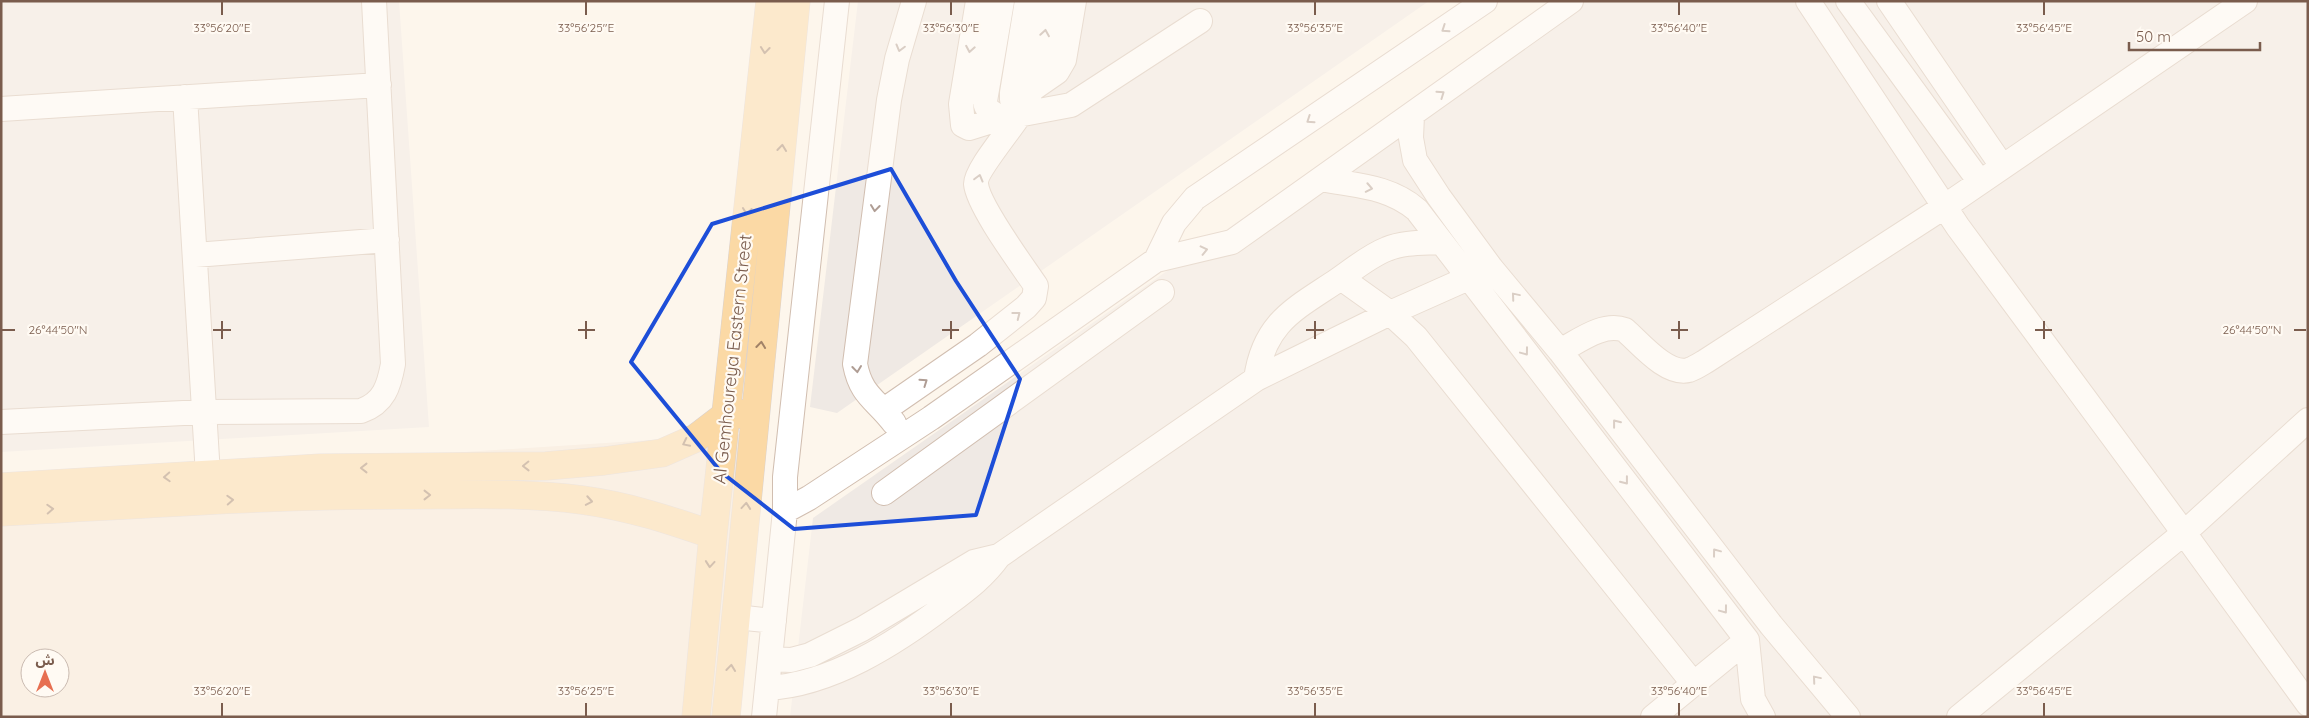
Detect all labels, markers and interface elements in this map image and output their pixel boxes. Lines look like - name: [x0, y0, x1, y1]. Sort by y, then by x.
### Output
- text: 33°56'20"E: [193, 20, 251, 35]
- text: 33°56'25"E: [558, 20, 614, 35]
- text: 33°56'30"E: [923, 20, 980, 35]
- text: 33°56'35"E: [1287, 20, 1343, 35]
- text: 33°56'40"E: [1651, 20, 1708, 35]
- text: 33°56'45"E: [2016, 20, 2072, 35]
- scale bar: [2129, 20, 2260, 52]
- one-way arrow: [1441, 23, 1450, 32]
- text: 50 m: [2136, 27, 2171, 46]
- one-way arrow: [1040, 29, 1050, 37]
- one-way arrow: [896, 43, 906, 52]
- one-way arrow: [966, 45, 976, 54]
- one-way arrow: [759, 46, 770, 54]
- one-way arrow: [1435, 91, 1445, 100]
- one-way arrow: [1306, 114, 1316, 123]
- one-way arrow: [776, 144, 787, 152]
- one-way arrow: [973, 174, 983, 183]
- one-way arrow: [1365, 182, 1373, 193]
- one-way arrow: [870, 205, 881, 213]
- one-way arrow: [742, 208, 753, 216]
- street label: Al Gemhoureya Eastern Street: [707, 233, 757, 485]
- one-way arrow: [1199, 245, 1208, 256]
- one-way arrow: [1511, 293, 1520, 302]
- one-way arrow: [1011, 312, 1021, 321]
- text: 26°44'50"N: [28, 322, 88, 337]
- text: 26°44'50"N: [2222, 322, 2282, 337]
- one-way arrow: [756, 340, 767, 348]
- one-way arrow: [1520, 346, 1528, 355]
- one-way arrow: [851, 366, 862, 374]
- one-way arrow: [919, 379, 928, 388]
- one-way arrow: [1614, 420, 1622, 429]
- one-way arrow: [682, 437, 691, 448]
- one-way arrow: [522, 461, 530, 471]
- one-way arrow: [360, 463, 368, 473]
- one-way arrow: [162, 472, 170, 483]
- one-way arrow: [1619, 475, 1627, 484]
- one-way arrow: [424, 490, 431, 500]
- one-way arrow: [226, 494, 234, 505]
- one-way arrow: [585, 496, 594, 506]
- one-way arrow: [740, 502, 751, 510]
- one-way arrow: [46, 504, 54, 515]
- one-way arrow: [1713, 549, 1721, 558]
- one-way arrow: [705, 561, 716, 569]
- one-way arrow: [1718, 604, 1727, 613]
- north arrow: [20, 648, 70, 698]
- text: ش: [35, 651, 55, 669]
- one-way arrow: [725, 664, 736, 672]
- one-way arrow: [1814, 676, 1822, 685]
- text: 33°56'20"E: [193, 683, 251, 698]
- text: 33°56'25"E: [558, 683, 614, 698]
- text: 33°56'30"E: [923, 683, 980, 698]
- text: 33°56'35"E: [1287, 683, 1343, 698]
- text: 33°56'40"E: [1651, 683, 1708, 698]
- text: 33°56'45"E: [2016, 683, 2072, 698]

